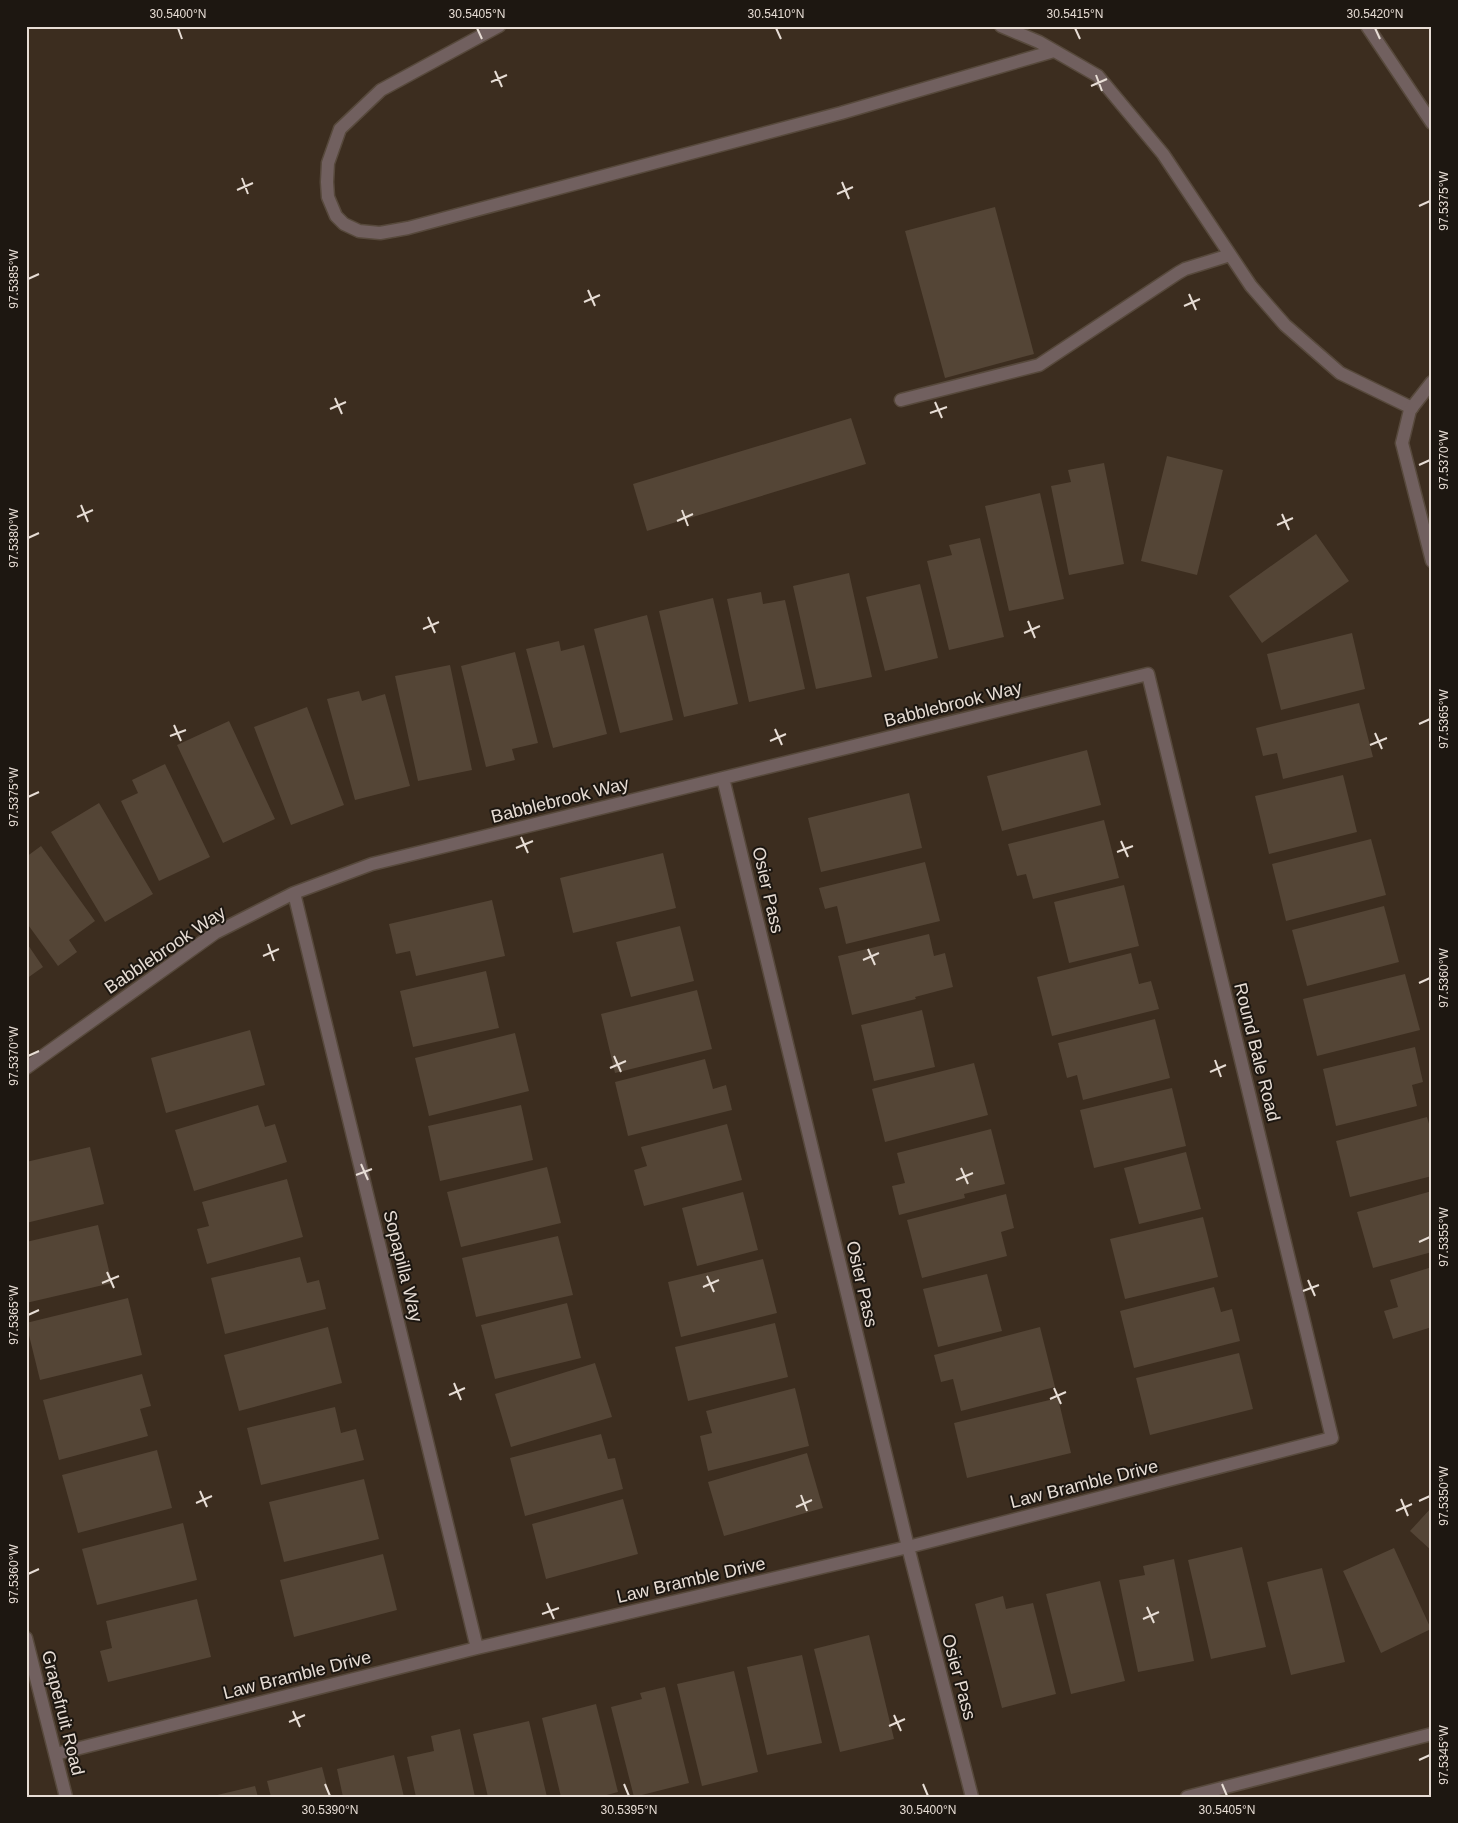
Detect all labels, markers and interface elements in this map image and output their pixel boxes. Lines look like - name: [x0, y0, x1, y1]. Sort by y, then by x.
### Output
- text: 30.5400°N: [150, 7, 206, 21]
- text: 30.5405°N: [449, 7, 505, 21]
- text: 30.5410°N: [748, 7, 804, 21]
- text: 30.5415°N: [1047, 7, 1103, 21]
- text: 30.5420°N: [1347, 7, 1403, 21]
- text: 97.5375°W: [1437, 171, 1451, 231]
- text: 97.5385°W: [7, 249, 21, 309]
- text: 97.5370°W: [1437, 430, 1451, 490]
- text: 97.5380°W: [7, 508, 21, 568]
- street label: Babblebrook Way: [882, 677, 1024, 731]
- text: 97.5365°W: [1437, 689, 1451, 749]
- text: 97.5375°W: [7, 767, 21, 827]
- street label: Babblebrook Way: [489, 773, 631, 827]
- street label: Osier Pass: [748, 845, 788, 935]
- street label: Babblebrook Way: [101, 902, 229, 998]
- text: 97.5360°W: [1437, 948, 1451, 1008]
- street label: Round Bale Road: [1230, 981, 1284, 1123]
- text: 97.5370°W: [7, 1026, 21, 1086]
- text: 97.5355°W: [1437, 1207, 1451, 1267]
- street label: Sopapilla Way: [379, 1208, 427, 1324]
- street label: Osier Pass: [842, 1239, 882, 1329]
- text: 97.5365°W: [7, 1285, 21, 1345]
- street label: Law Bramble Drive: [1008, 1456, 1160, 1512]
- text: 97.5350°W: [1437, 1466, 1451, 1526]
- text: 97.5360°W: [7, 1544, 21, 1604]
- street label: Law Bramble Drive: [615, 1553, 767, 1607]
- street label: Osier Pass: [938, 1632, 980, 1722]
- street label: Law Bramble Drive: [221, 1647, 373, 1703]
- street label: Grapefruit Road: [38, 1648, 88, 1778]
- text: 97.5345°W: [1437, 1725, 1451, 1785]
- text: 30.5390°N: [302, 1803, 358, 1817]
- text: 30.5395°N: [601, 1803, 657, 1817]
- text: 30.5400°N: [900, 1803, 956, 1817]
- text: 30.5405°N: [1199, 1803, 1255, 1817]

